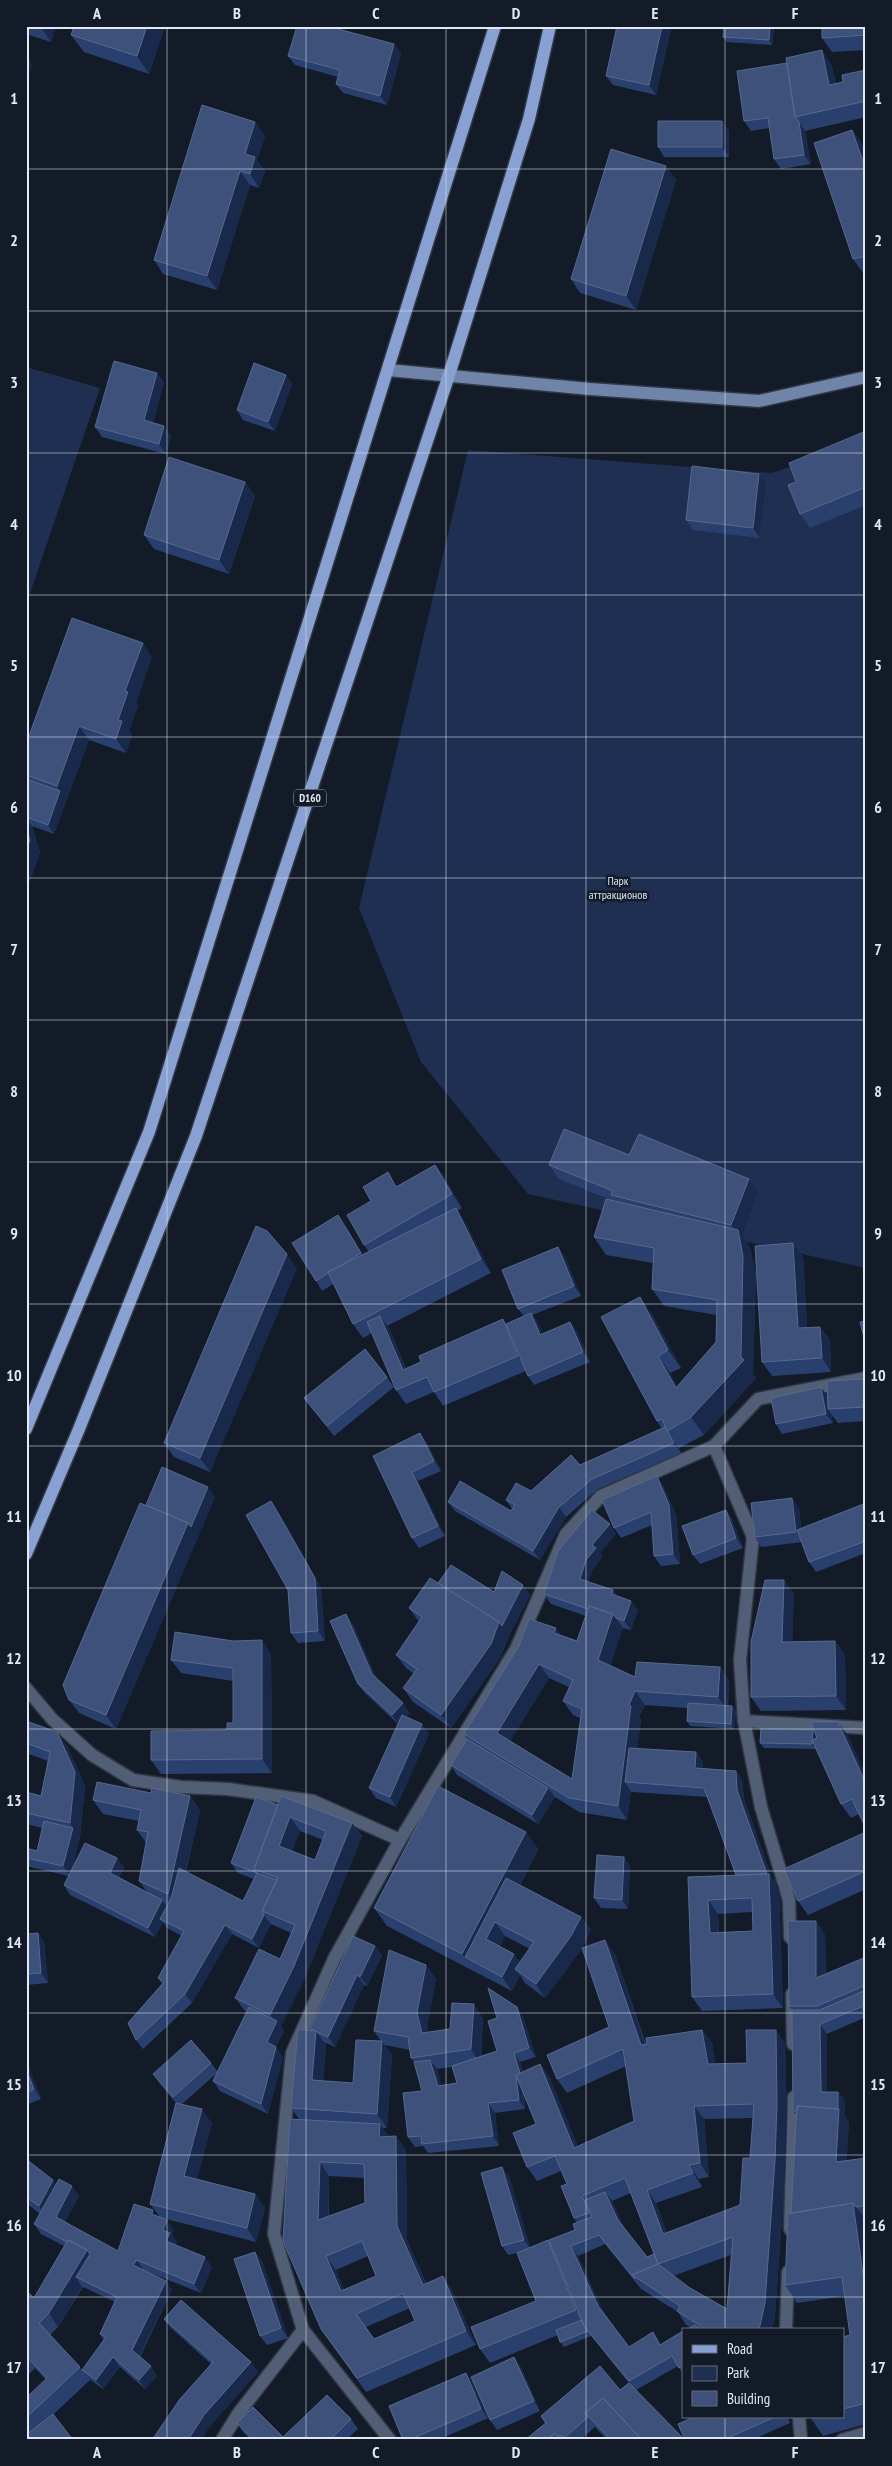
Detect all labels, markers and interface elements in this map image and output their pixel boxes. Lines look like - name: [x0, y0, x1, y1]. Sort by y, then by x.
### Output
- text: A: [92, 3, 102, 23]
- text: B: [233, 3, 241, 23]
- text: C: [372, 3, 380, 23]
- text: D: [512, 3, 521, 23]
- text: E: [652, 3, 659, 23]
- text: F: [792, 3, 799, 23]
- text: 1: [10, 88, 18, 108]
- text: 1: [874, 88, 882, 108]
- text: 2: [10, 230, 18, 250]
- text: 2: [874, 230, 882, 250]
- text: 3: [10, 372, 18, 392]
- text: 3: [874, 372, 882, 392]
- text: 4: [10, 514, 18, 534]
- text: 4: [874, 514, 882, 534]
- text: 5: [10, 655, 18, 675]
- text: 5: [874, 655, 882, 675]
- road number: D160: [294, 790, 326, 806]
- text: 6: [10, 797, 18, 817]
- text: 6: [874, 797, 882, 817]
- park label: Парк аттракционов: [589, 873, 647, 902]
- text: 7: [10, 939, 18, 959]
- text: 7: [874, 939, 882, 959]
- text: 8: [10, 1081, 18, 1101]
- text: 8: [874, 1081, 882, 1101]
- text: 9: [10, 1223, 18, 1243]
- text: 9: [874, 1223, 882, 1243]
- text: 10: [6, 1365, 22, 1385]
- text: 10: [870, 1365, 886, 1385]
- text: 11: [6, 1506, 22, 1526]
- text: 11: [870, 1506, 886, 1526]
- text: 12: [6, 1648, 22, 1668]
- text: 12: [870, 1648, 886, 1668]
- text: 13: [6, 1790, 22, 1810]
- text: 13: [870, 1790, 886, 1810]
- text: 14: [6, 1932, 22, 1952]
- text: 14: [870, 1932, 886, 1952]
- text: 15: [6, 2074, 22, 2094]
- text: 15: [870, 2074, 886, 2094]
- text: 16: [6, 2215, 22, 2235]
- text: 16: [870, 2215, 886, 2235]
- legend: [682, 2328, 844, 2418]
- text: Road: [727, 2339, 753, 2358]
- text: 17: [6, 2357, 22, 2377]
- text: 17: [870, 2357, 886, 2377]
- text: Park: [727, 2363, 749, 2382]
- text: Building: [727, 2389, 770, 2408]
- text: A: [92, 2442, 102, 2462]
- text: B: [233, 2442, 241, 2462]
- text: C: [372, 2442, 380, 2462]
- text: D: [512, 2442, 521, 2462]
- text: E: [652, 2442, 659, 2462]
- text: F: [792, 2442, 799, 2462]

